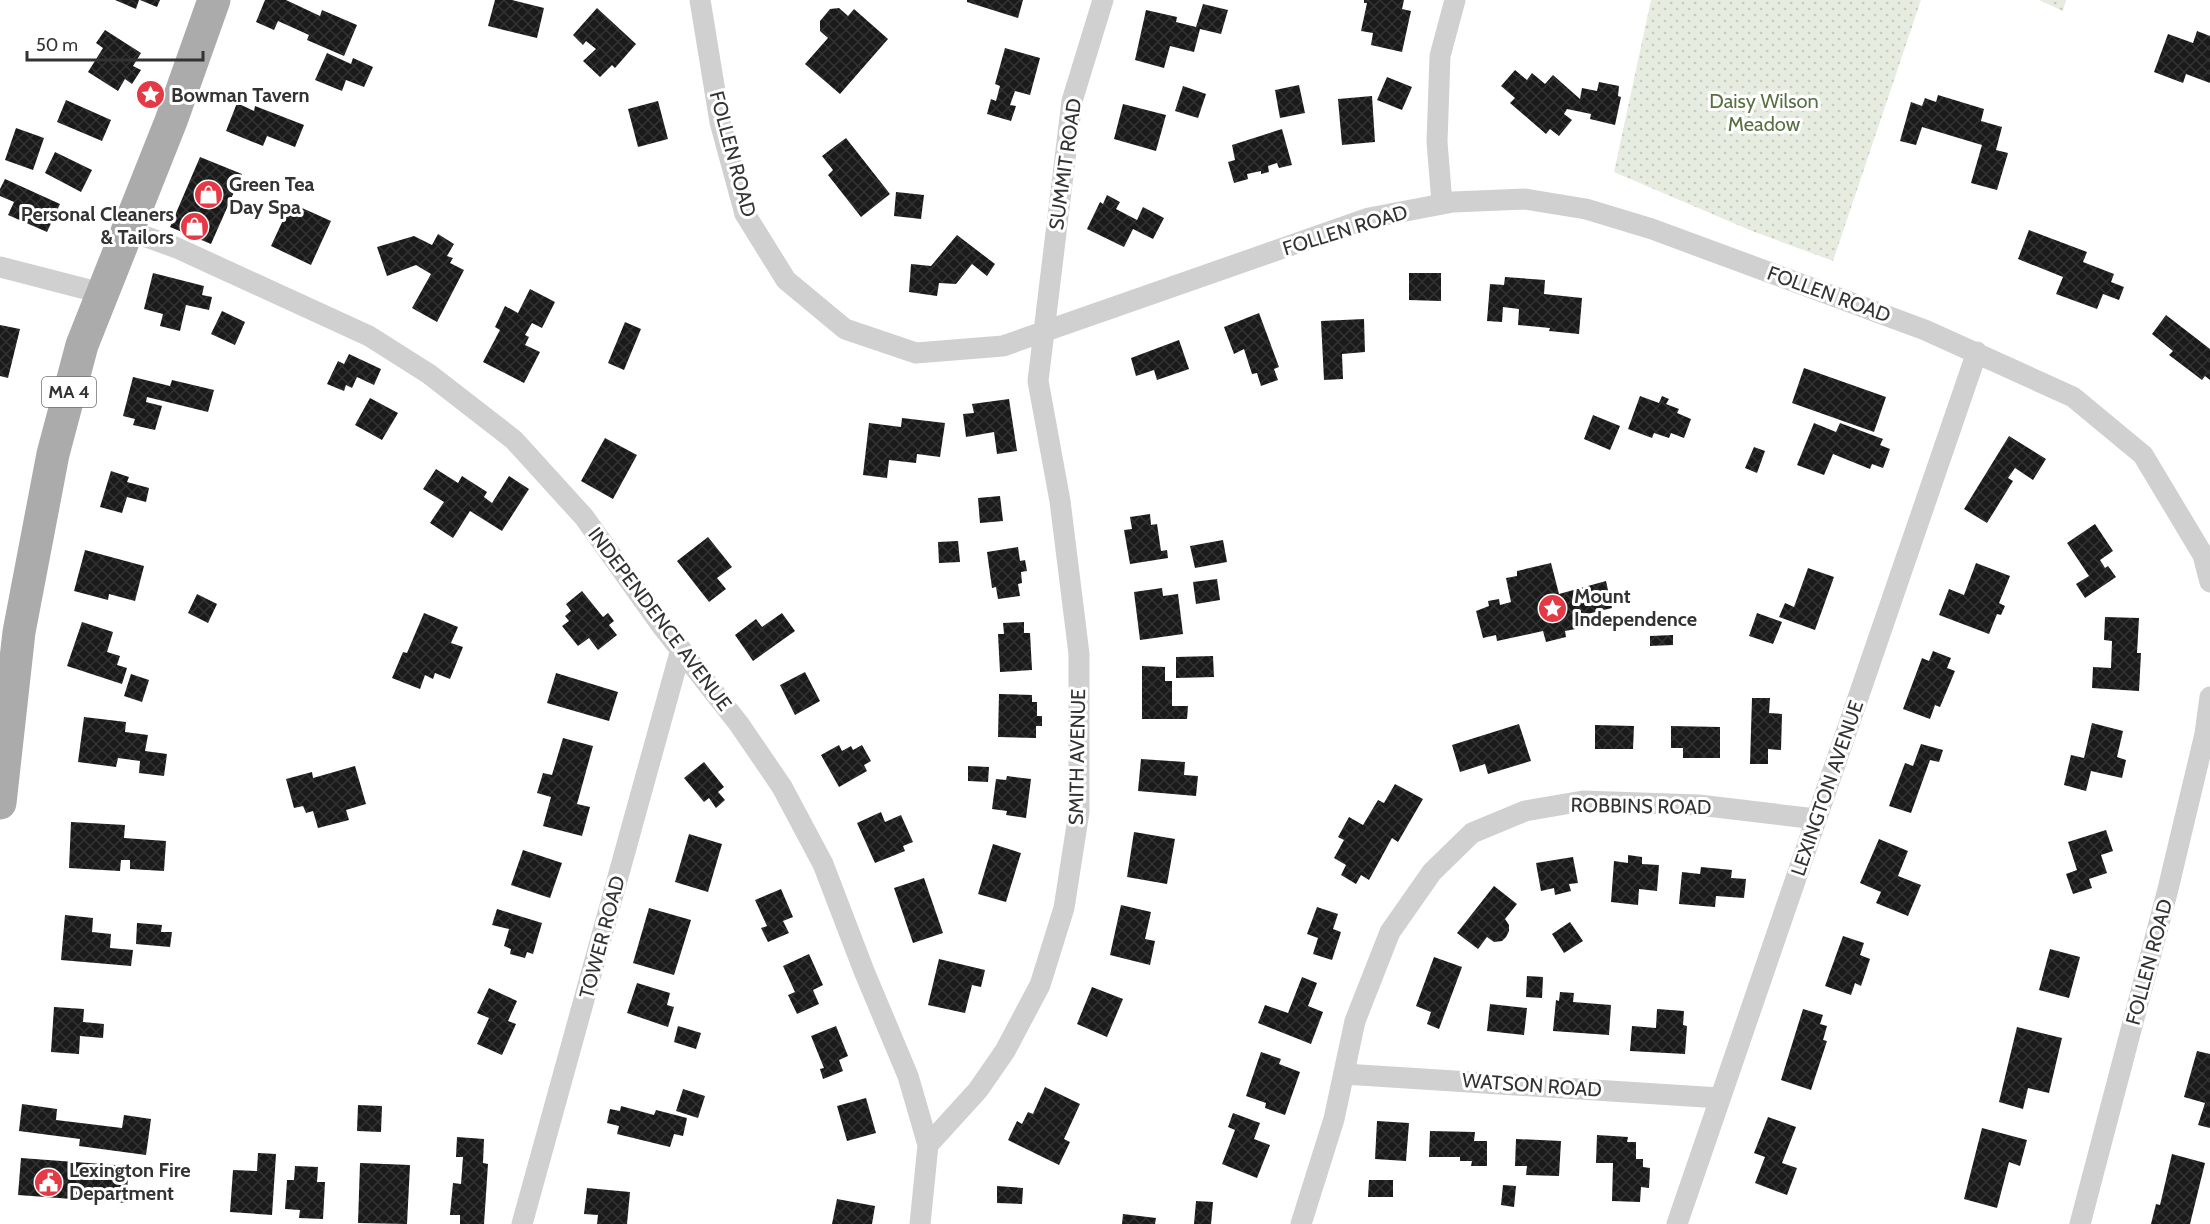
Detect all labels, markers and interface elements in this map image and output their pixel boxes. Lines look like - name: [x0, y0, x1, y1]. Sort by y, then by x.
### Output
- scale bar: [27, 24, 202, 62]
- text: 50 m: [36, 34, 78, 56]
- place icon: Bowman Tavern: [134, 79, 166, 111]
- place label: Bowman Tavern: [171, 83, 310, 107]
- street label: FOLLEN ROAD: [705, 88, 761, 220]
- park label: Daisy Wilson Meadow: [1709, 89, 1819, 136]
- street label: SUMMIT ROAD: [1044, 97, 1086, 231]
- place label: Green Tea Day Spa: [229, 172, 315, 219]
- shop icon: Green Tea Day Spa: [192, 179, 224, 211]
- street label: FOLLEN ROAD: [1280, 200, 1410, 260]
- place label: Personal Cleaners & Tailors: [21, 202, 174, 249]
- shop icon: Personal Cleaners & Tailors: [179, 210, 211, 242]
- street label: FOLLEN ROAD: [1764, 261, 1894, 327]
- road number: MA 4: [42, 377, 96, 407]
- street label: INDEPENDENCE AVENUE: [583, 523, 737, 715]
- place label: Mount Independence: [1574, 584, 1697, 631]
- place icon: Mount Independence: [1537, 592, 1569, 624]
- street label: SMITH AVENUE: [1064, 689, 1090, 825]
- street label: LEXINGTON AVENUE: [1786, 697, 1868, 879]
- street label: ROBBINS ROAD: [1570, 793, 1712, 819]
- street label: TOWER ROAD: [574, 873, 630, 1001]
- street label: FOLLEN ROAD: [2121, 896, 2177, 1028]
- street label: WATSON ROAD: [1461, 1068, 1603, 1102]
- place label: Lexington Fire Department: [69, 1158, 190, 1205]
- public building icon: Lexington Fire Department: [32, 1166, 64, 1198]

